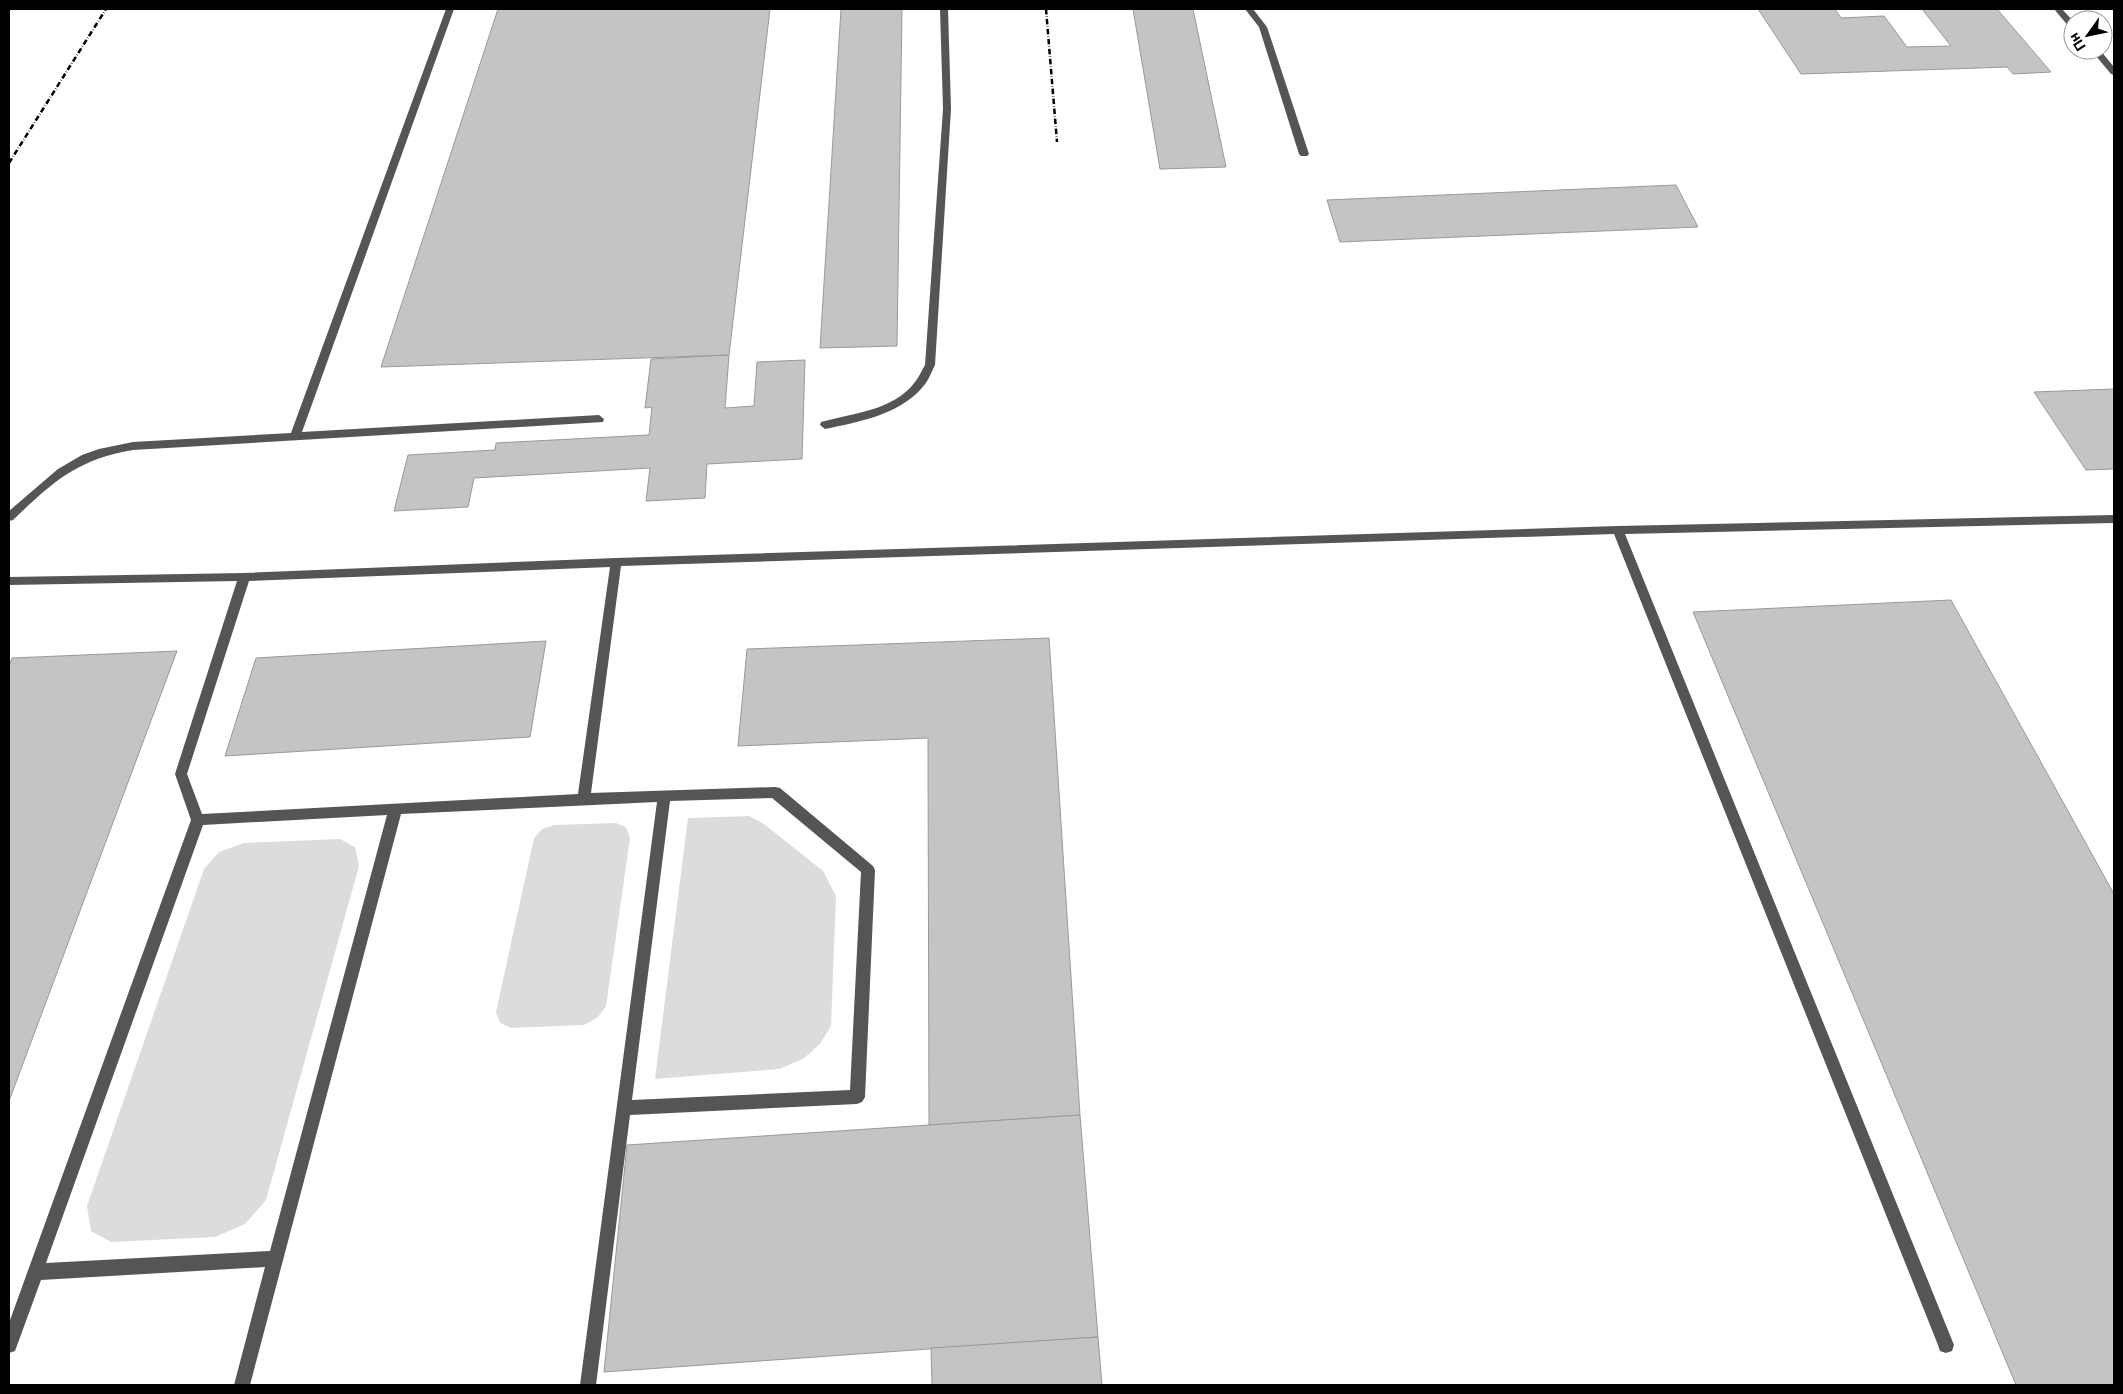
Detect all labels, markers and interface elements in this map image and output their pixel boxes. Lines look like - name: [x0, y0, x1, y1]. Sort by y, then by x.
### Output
- north arrow: [2063, 10, 2113, 60]
- text: Пн: [2065, 30, 2089, 54]

